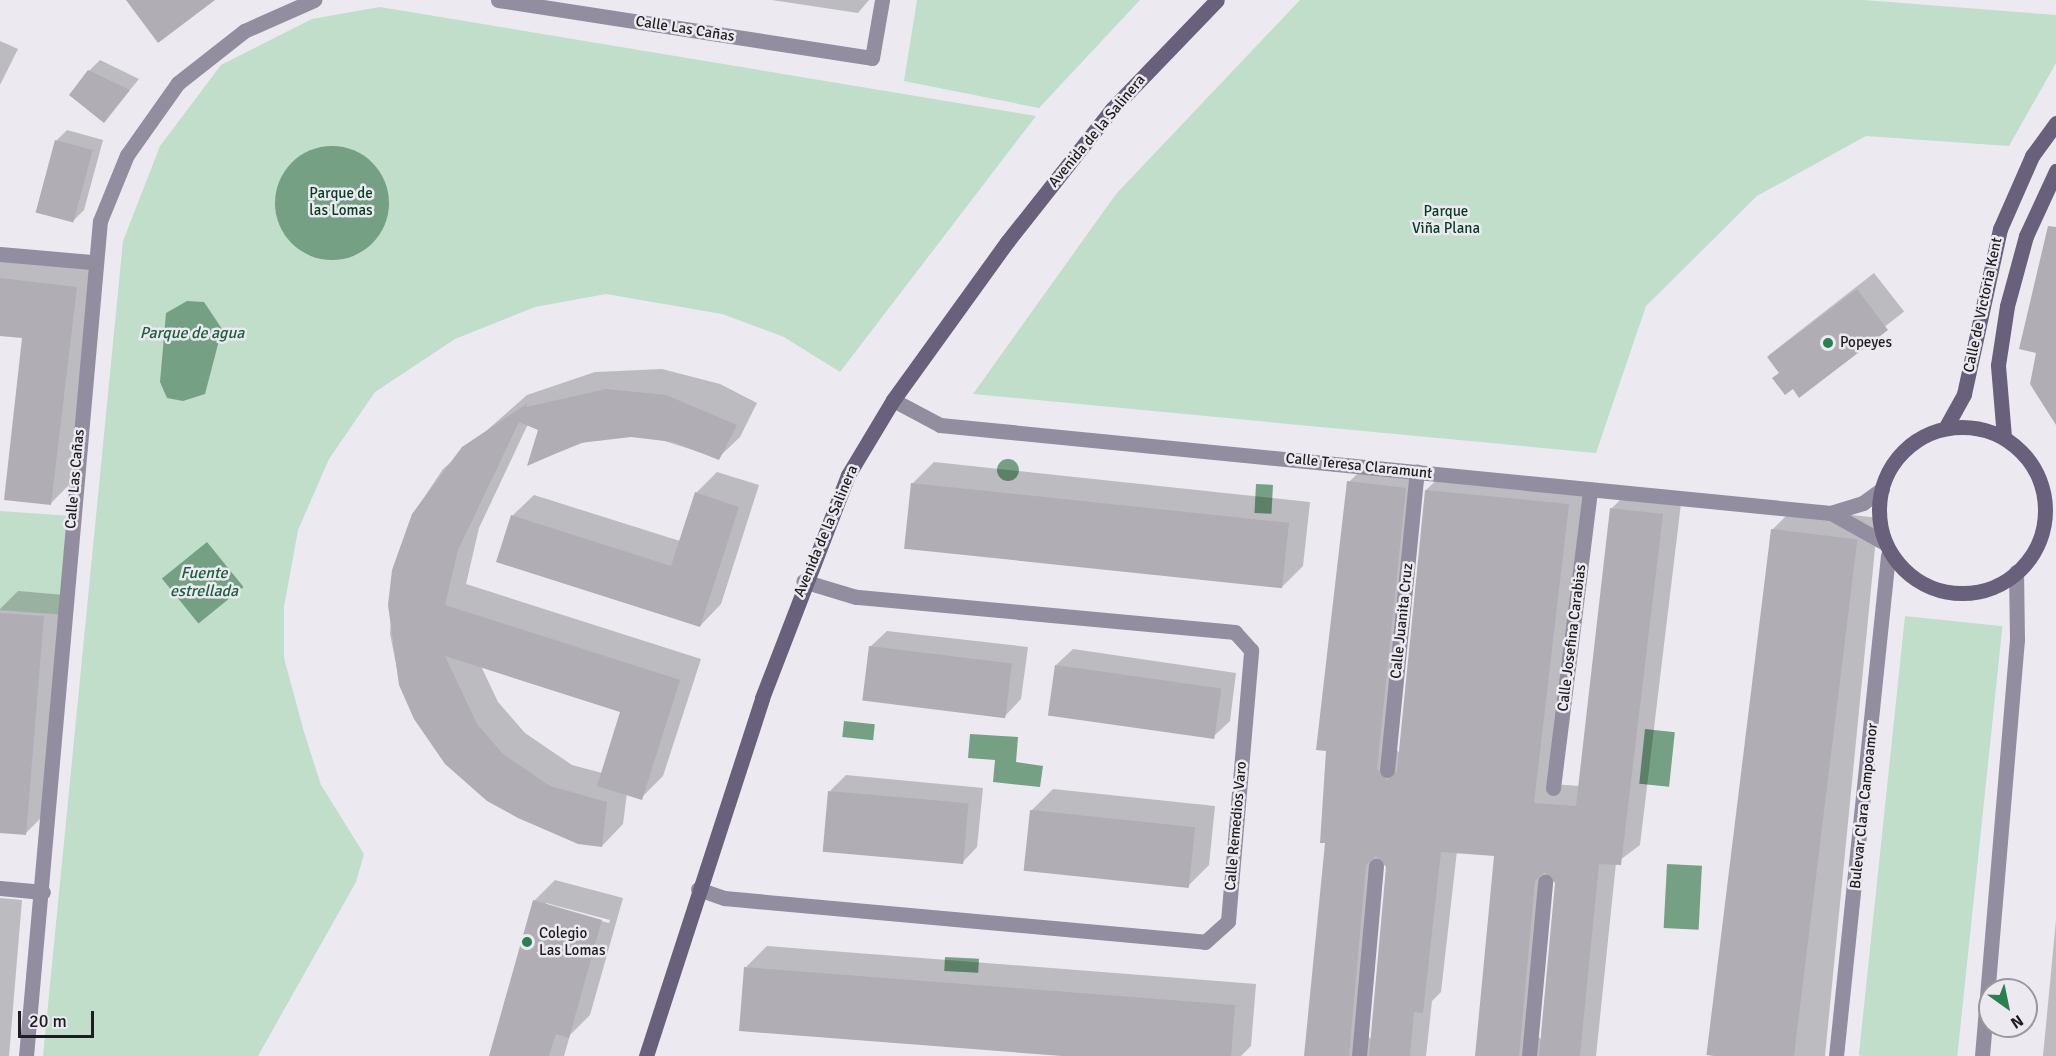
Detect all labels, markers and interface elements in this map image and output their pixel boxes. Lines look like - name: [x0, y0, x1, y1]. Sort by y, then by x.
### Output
- street label: Calle Las Cañas: [634, 12, 736, 46]
- street label: Avenida de la Salinera: [1045, 71, 1149, 191]
- park label: Parque de las Lomas: [309, 184, 373, 219]
- park label: Parque Viña Plana: [1412, 202, 1480, 237]
- street label: Calle de Victoria Kent: [1960, 236, 2006, 374]
- water label: Parque de agua: [140, 323, 244, 343]
- place label: Popeyes: [1840, 334, 1892, 352]
- marker: Popeyes: [1821, 336, 1835, 350]
- street label: Calle Las Cañas: [62, 428, 88, 530]
- street label: Calle Teresa Claramunt: [1285, 449, 1433, 483]
- street label: Avenida de la Salinera: [790, 462, 862, 600]
- street label: Calle Juanita Cruz: [1387, 562, 1417, 680]
- water label: Fuente estrellada: [170, 563, 238, 601]
- street label: Calle Josefina Carabias: [1554, 563, 1590, 713]
- street label: Bulevar Clara Campoamor: [1846, 722, 1882, 890]
- street label: Calle Remedios Varo: [1221, 760, 1251, 892]
- place label: Colegio Las Lomas: [539, 924, 606, 959]
- marker: Colegio Las Lomas: [520, 935, 534, 949]
- north arrow: [1978, 978, 2038, 1038]
- scale bar: [21, 999, 98, 1037]
- text: 20 m: [29, 1010, 67, 1032]
- text: N: [2007, 1010, 2027, 1033]

